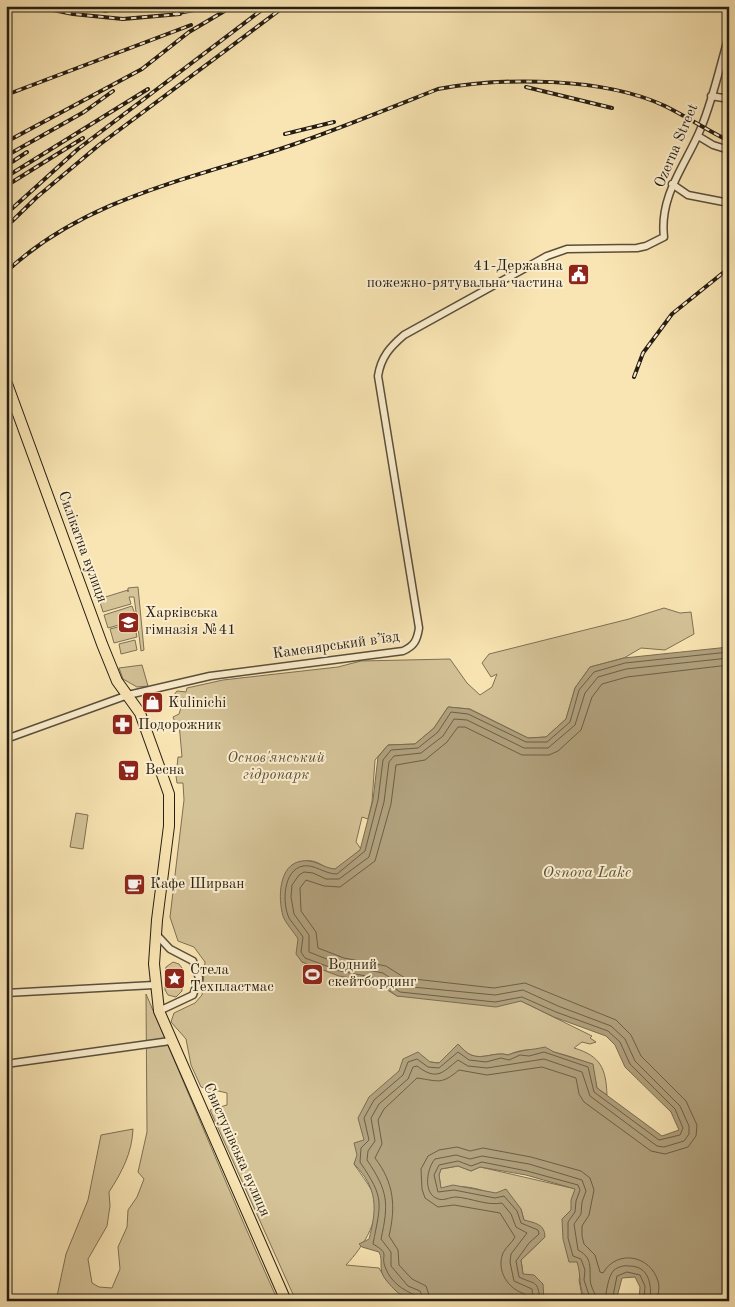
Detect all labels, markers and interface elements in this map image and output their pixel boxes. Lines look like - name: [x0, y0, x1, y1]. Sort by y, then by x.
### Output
- street label: Ozerna Street: [653, 102, 701, 190]
- place label: 41-Державна пожежно-рятувальна частина: [367, 259, 564, 291]
- public building icon: 41-Державна пожежно-рятувальна частина: [567, 263, 591, 287]
- street label: Силікатна вулиця: [55, 489, 109, 605]
- place label: Харківська гімназія №41: [145, 606, 236, 638]
- school or university icon: Харківська гімназія №41: [117, 610, 141, 634]
- street label: Каменярський в’їзд: [272, 630, 401, 662]
- shop icon: Kulinichi: [140, 691, 164, 715]
- place label: Kulinichi: [168, 696, 226, 711]
- pharmacy icon: Подорожник: [110, 713, 134, 737]
- place label: Подорожник: [138, 718, 222, 733]
- park label: Основ'янський гідропарк: [227, 751, 325, 783]
- supermarket icon: Весна: [117, 758, 141, 782]
- place label: Весна: [145, 763, 185, 778]
- water label: Osnova Lake: [543, 865, 632, 881]
- cafe icon: Кафе Ширван: [122, 872, 146, 896]
- place label: Кафе Ширван: [150, 877, 245, 892]
- place label: Водний скейтбординг: [328, 958, 417, 990]
- sports icon: Водний скейтбординг: [300, 962, 324, 986]
- place label: Стела Техпластмас: [190, 963, 274, 995]
- place icon: Стела Техпластмас: [162, 967, 186, 991]
- street label: Свистунівська вулиця: [200, 1081, 272, 1219]

